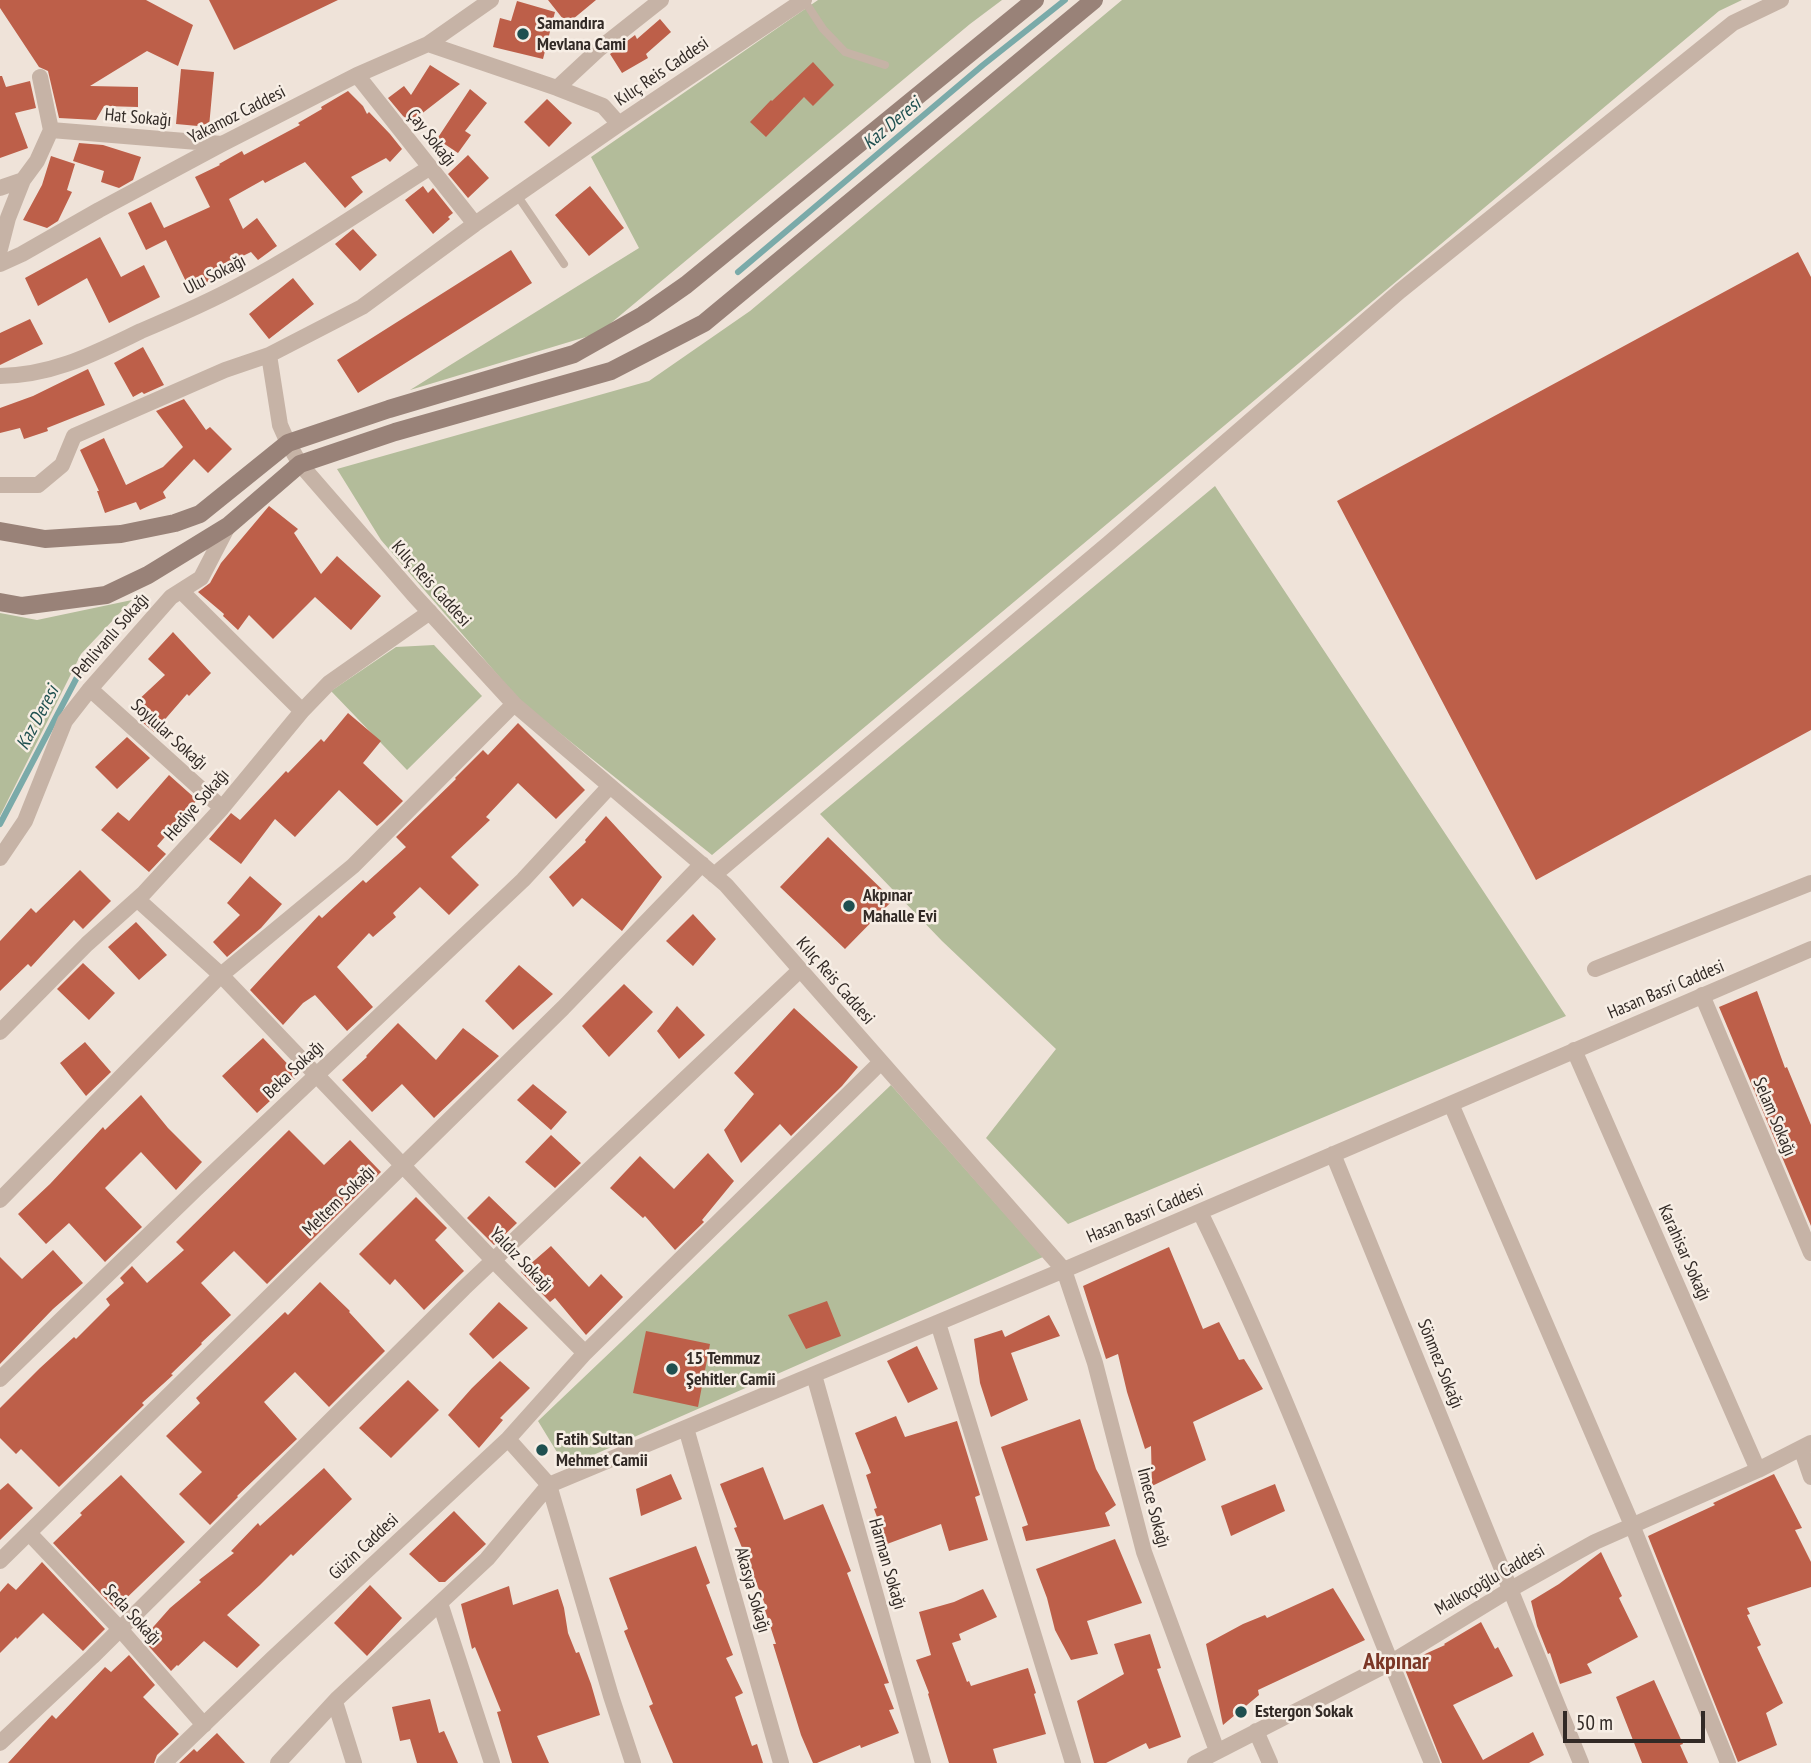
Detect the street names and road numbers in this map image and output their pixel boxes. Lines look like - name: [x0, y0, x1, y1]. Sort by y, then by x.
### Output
- street label: Kılıç Reis Caddesi: [611, 33, 713, 111]
- street label: Yakamoz Caddesi: [185, 81, 289, 149]
- street label: Hat Sokağı: [104, 104, 172, 132]
- street label: Çay Sokağı: [402, 105, 460, 171]
- street label: Ulu Sokağı: [180, 250, 250, 300]
- street label: Kılıç Reis Caddesi: [387, 536, 475, 632]
- street label: Pehlivanlı Sokağı: [68, 589, 154, 683]
- street label: Soylular Sokağı: [126, 695, 212, 775]
- street label: Hediye Sokağı: [160, 765, 234, 845]
- street label: Kılıç Reis Caddesi: [791, 933, 879, 1029]
- street label: Hasan Basri Caddesi: [1604, 956, 1728, 1024]
- street label: Beka Sokağı: [259, 1036, 329, 1104]
- street label: Selam Sokağı: [1748, 1074, 1800, 1160]
- street label: Meltem Sokağı: [298, 1161, 380, 1241]
- street label: Hasan Basri Caddesi: [1083, 1180, 1207, 1248]
- street label: Karahisar Sokağı: [1653, 1202, 1715, 1304]
- street label: Yaldız Sokağı: [485, 1223, 557, 1297]
- street label: Sönmez Sokağı: [1412, 1316, 1468, 1412]
- street label: İmece Sokağı: [1132, 1466, 1174, 1550]
- street label: Güzin Caddesi: [325, 1509, 403, 1585]
- street label: Harman Sokağı: [864, 1516, 910, 1612]
- street label: Malkoçoğlu Caddesi: [1431, 1540, 1549, 1620]
- street label: Akasya Sokağı: [730, 1545, 774, 1635]
- street label: Seda Sokağı: [98, 1580, 166, 1650]

